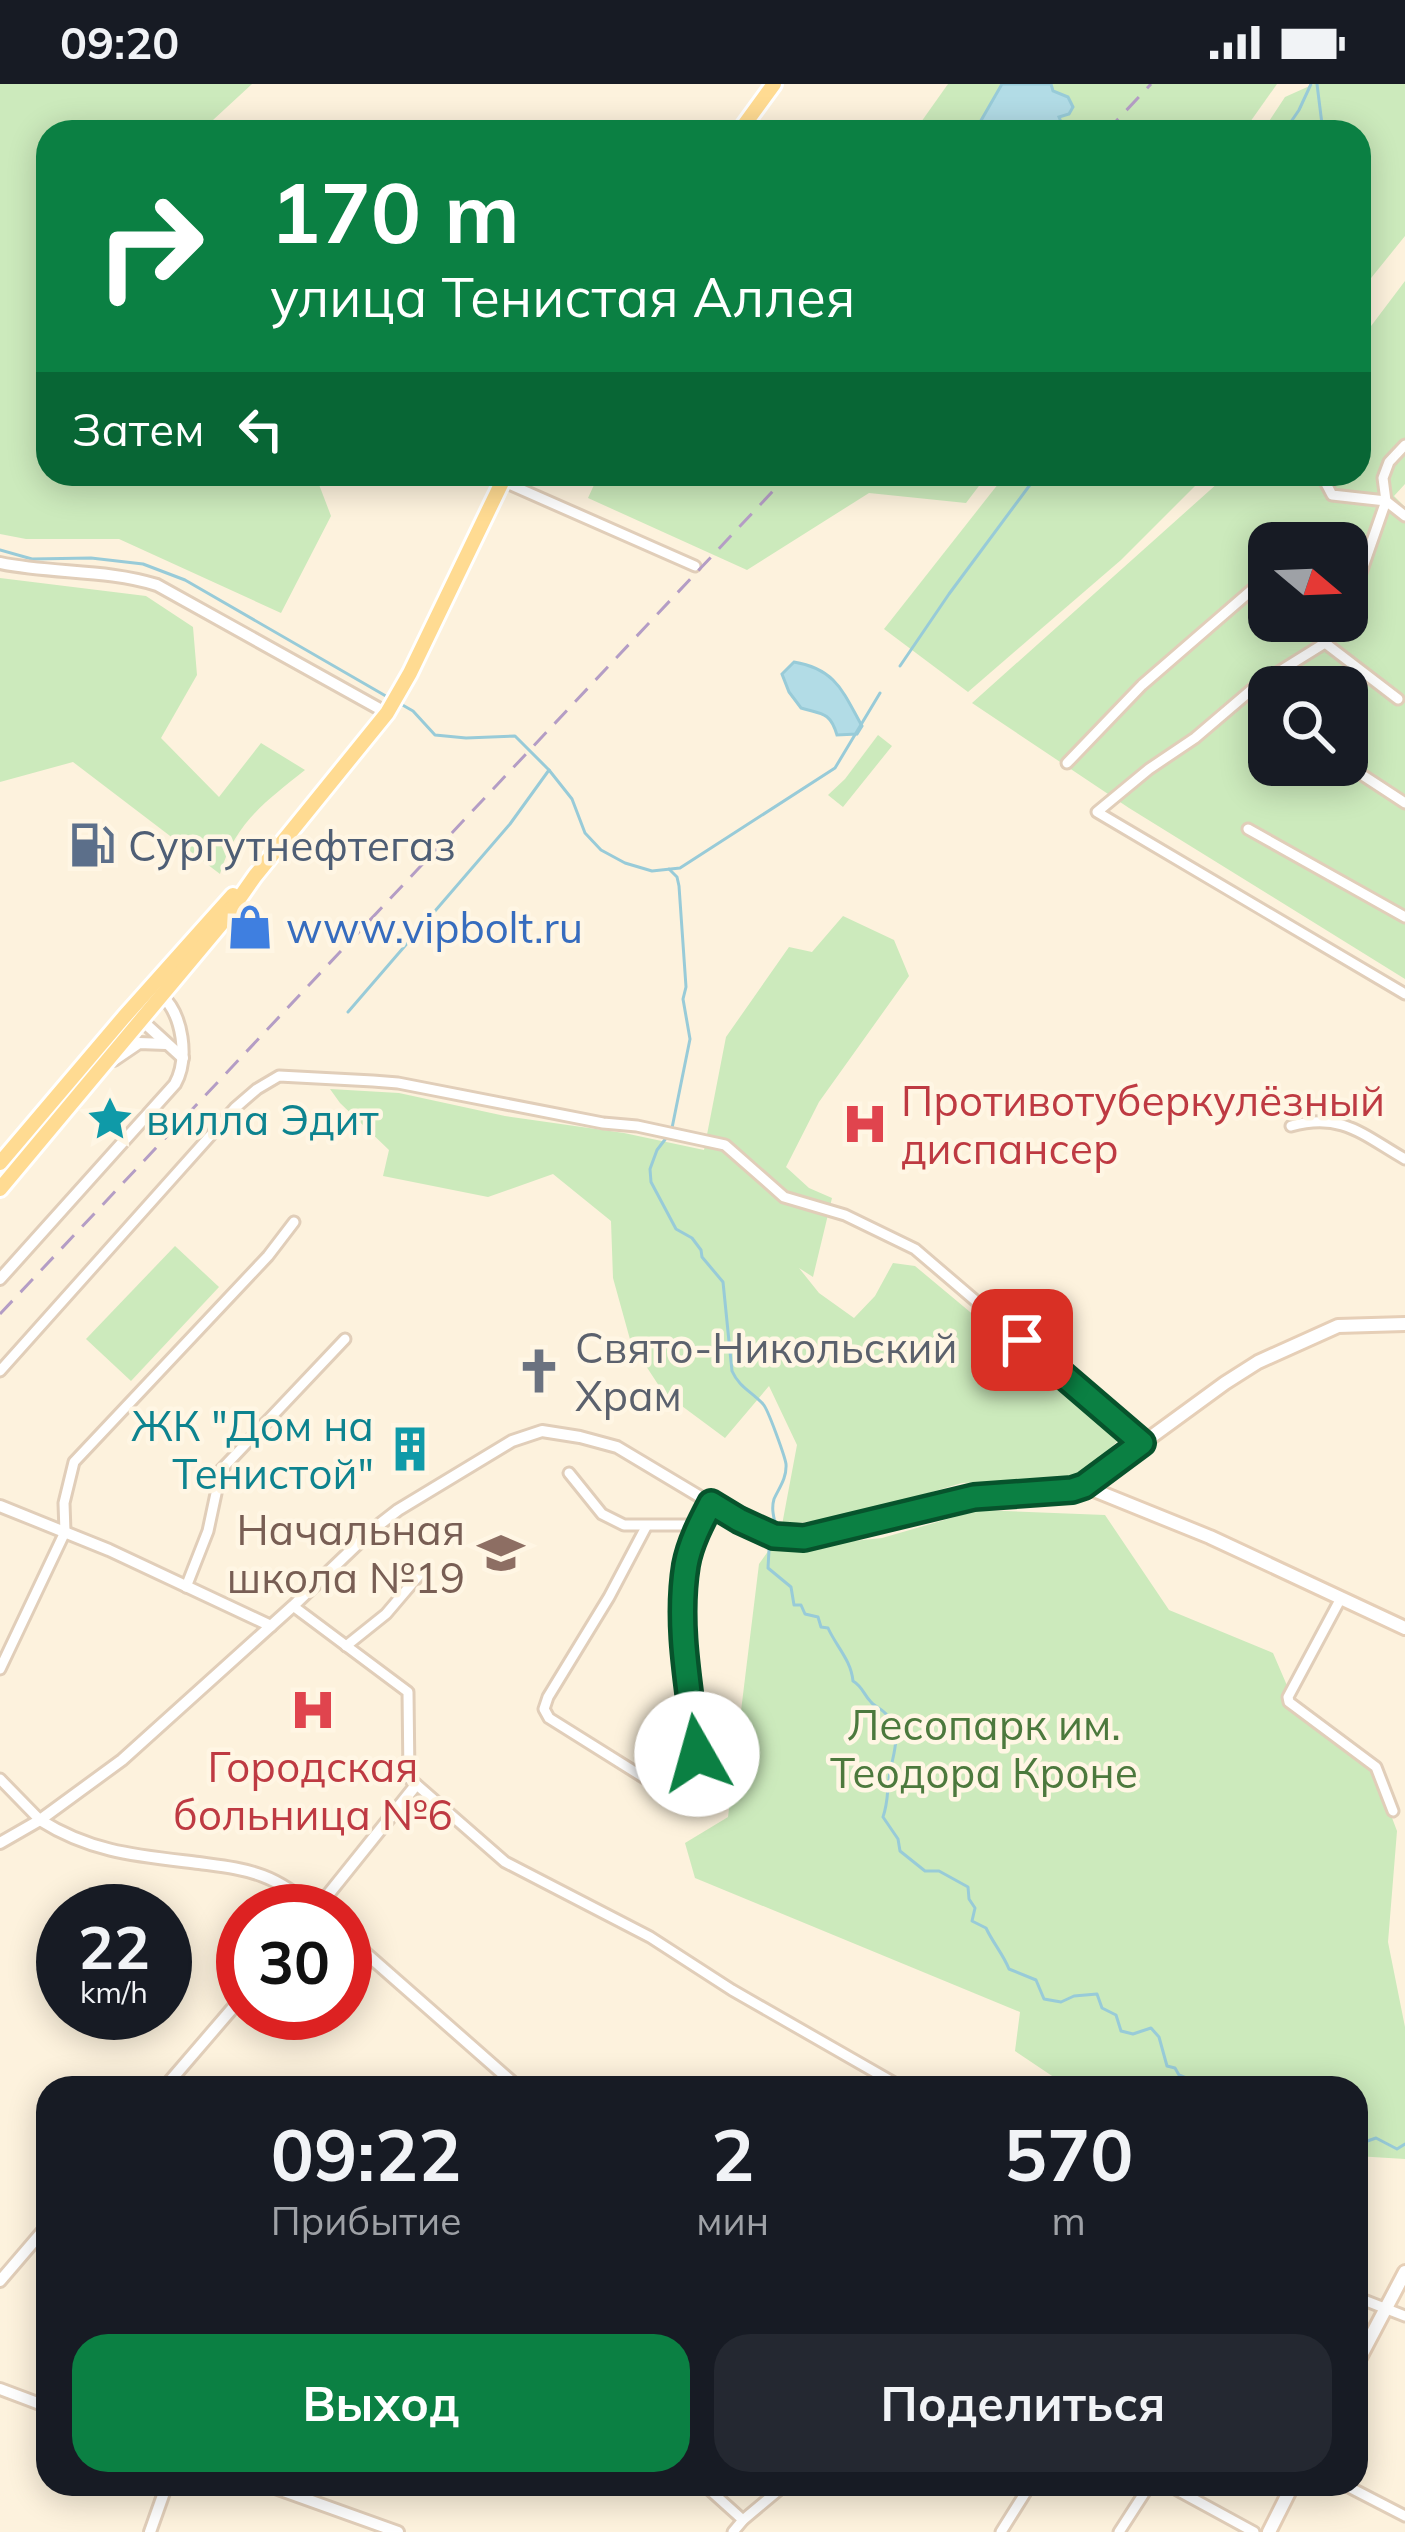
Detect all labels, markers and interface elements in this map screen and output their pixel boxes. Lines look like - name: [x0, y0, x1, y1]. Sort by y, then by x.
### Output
- text: 09:20: [60, 14, 179, 70]
- text: 170 m: [270, 159, 520, 264]
- icon: right: [72, 168, 228, 324]
- text: улица Тенистая Аллея: [270, 263, 855, 331]
- icon: left: [228, 396, 294, 462]
- text: Затем: [72, 401, 204, 457]
- north arrow: [1248, 522, 1368, 642]
- map controls: [1248, 522, 1368, 786]
- button: search: [1248, 666, 1368, 786]
- place label: Сургутнефтегаз: [128, 819, 456, 872]
- fuel station icon: Сургутнефтегаз: [67, 820, 117, 870]
- place label: www.vipbolt.ru: [286, 901, 583, 954]
- shop icon: www.vipbolt.ru: [225, 902, 275, 952]
- place label: Противотуберкулёзный диспансер: [901, 1074, 1385, 1175]
- place label: вилла Эдит: [146, 1093, 379, 1146]
- place icon: вилла Эдит: [85, 1094, 135, 1144]
- hospital icon: Противотуберкулёзный диспансер: [840, 1099, 890, 1149]
- pin: [971, 1289, 1073, 1391]
- icon: arrive: [989, 1307, 1055, 1373]
- place label: Свято-Никольский Храм: [575, 1321, 958, 1422]
- church icon: Свято-Никольский Храм: [514, 1346, 564, 1396]
- place label: ЖК "Дом на Тенистой": [131, 1399, 374, 1500]
- building icon: ЖК "Дом на Тенистой": [385, 1424, 435, 1474]
- place label: Начальная школа №19: [227, 1503, 465, 1604]
- school or university icon: Начальная школа №19: [476, 1528, 526, 1578]
- hospital icon: Городская больница №6: [288, 1685, 338, 1735]
- position arrow: [634, 1691, 760, 1817]
- park label: Лесопарк им. Теодора Кроне: [830, 1698, 1138, 1799]
- place label: Городская больница №6: [173, 1740, 453, 1841]
- speed limit sign: 30: [216, 1884, 372, 2040]
- text: 22: [78, 1909, 150, 1984]
- text: km/h: [80, 1973, 148, 2011]
- text: 09:22: [271, 2109, 462, 2199]
- text: 2: [711, 2109, 754, 2199]
- text: 570: [1004, 2109, 1133, 2199]
- text: Прибытие: [271, 2196, 462, 2245]
- text: мин: [696, 2196, 769, 2245]
- text: m: [1051, 2196, 1086, 2245]
- button: Выход: [72, 2334, 690, 2472]
- button: Поделиться: [714, 2334, 1332, 2472]

